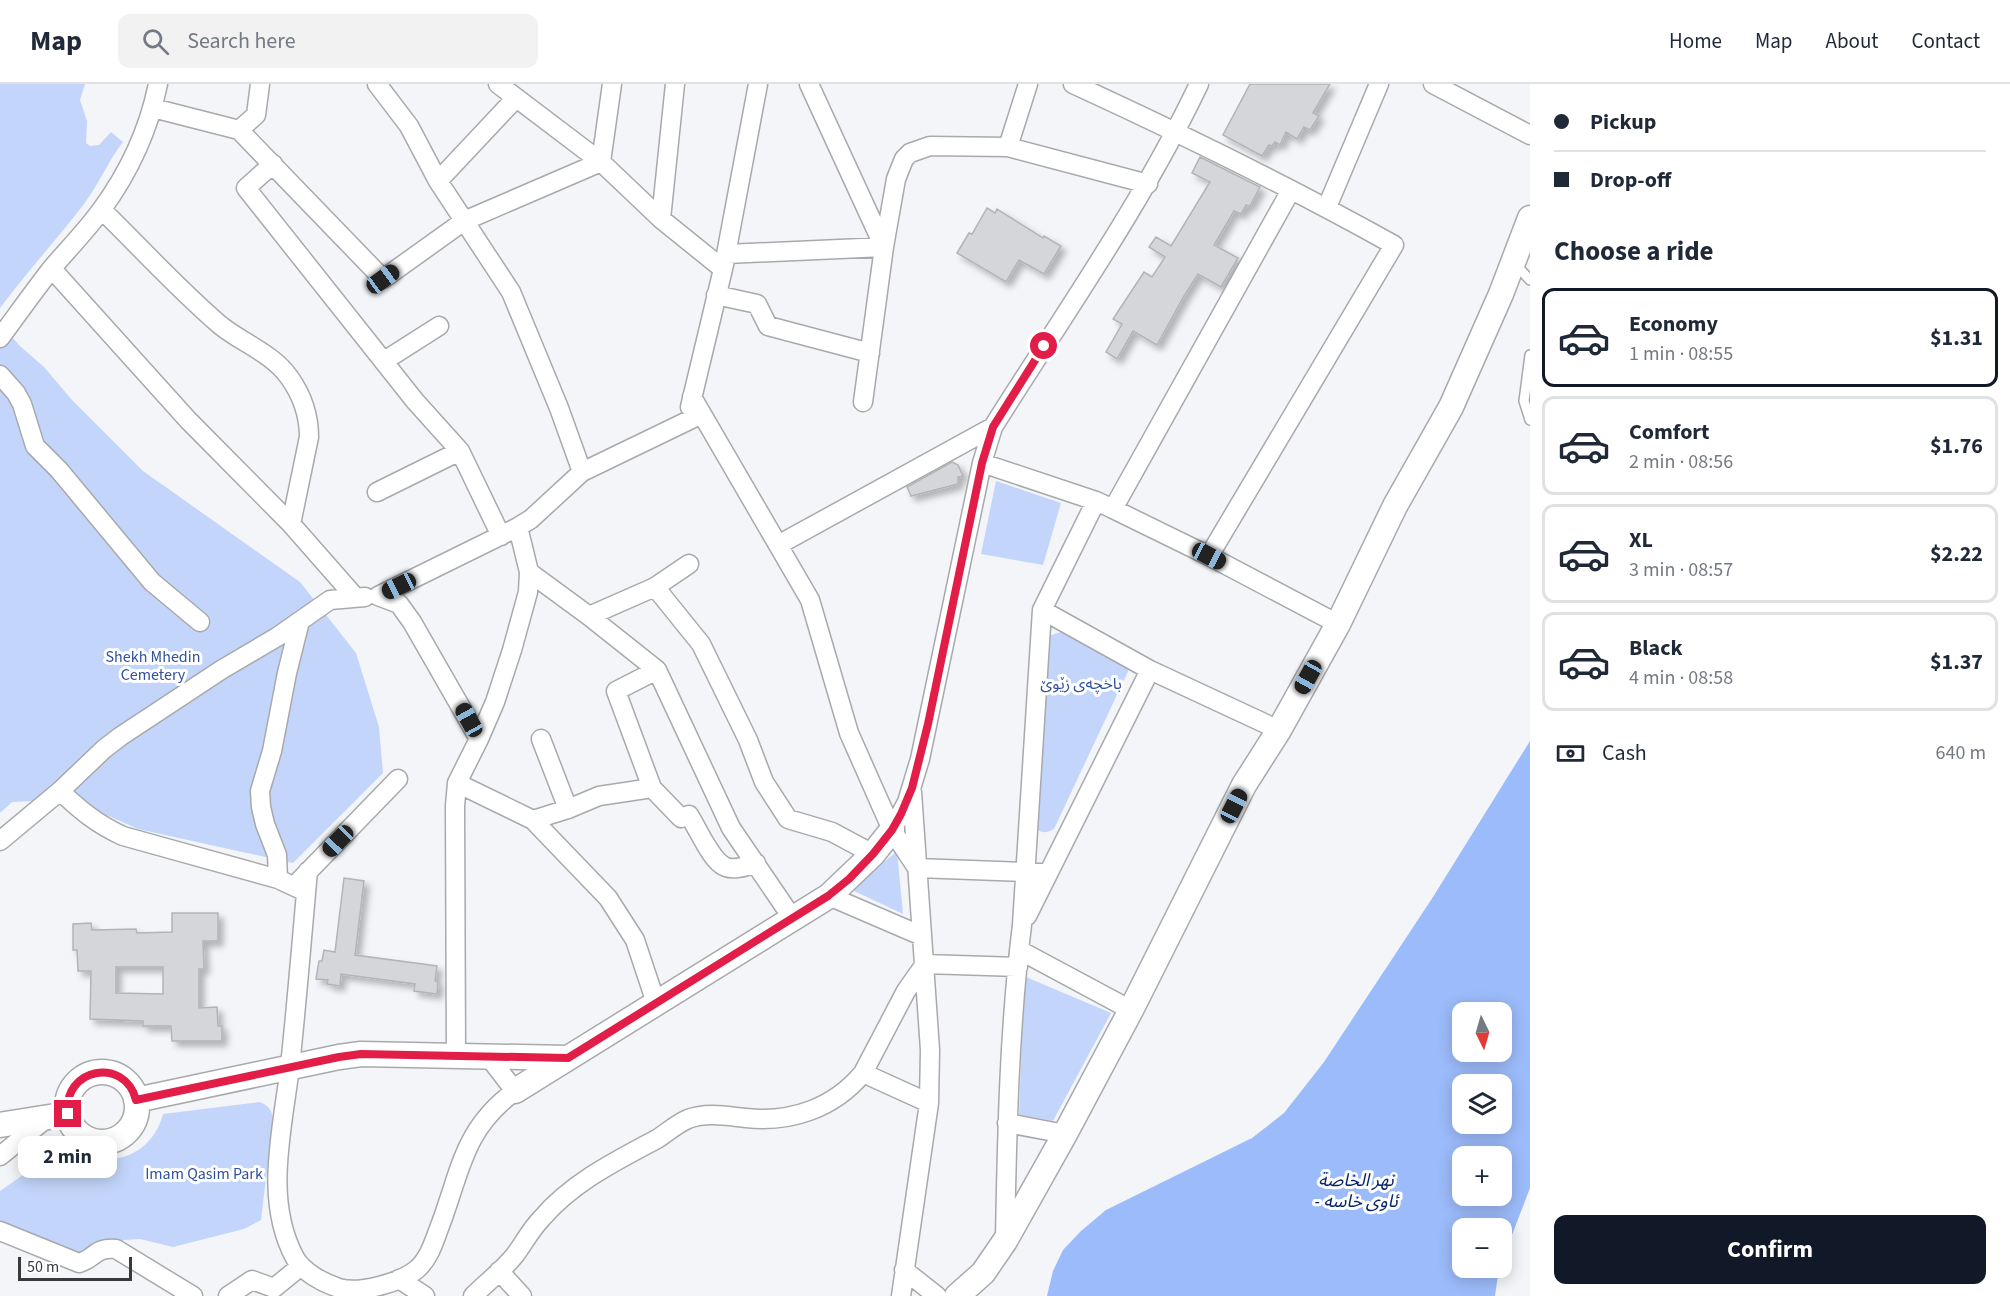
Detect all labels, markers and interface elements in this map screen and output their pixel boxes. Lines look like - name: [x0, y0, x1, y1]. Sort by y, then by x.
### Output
- search box: [118, 14, 538, 68]
- text: Map: [30, 21, 82, 61]
- icon: search: [139, 25, 172, 58]
- text: Search here: [187, 25, 296, 57]
- text: Home: [1669, 26, 1722, 56]
- text: Map: [1755, 26, 1793, 56]
- text: About: [1826, 26, 1878, 56]
- text: Contact: [1911, 26, 1980, 56]
- text: Pickup: [1590, 106, 1656, 138]
- text: Drop-off: [1590, 164, 1671, 196]
- text: Choose a ride: [1554, 232, 1714, 271]
- car: [363, 261, 403, 297]
- text: Economy: [1629, 308, 1718, 340]
- icon: car: [1557, 311, 1611, 365]
- text: $1.31: [1930, 322, 1983, 354]
- route start: [1030, 332, 1057, 359]
- text: 1 min · 08:55: [1629, 340, 1733, 368]
- text: Comfort: [1629, 416, 1710, 448]
- icon: car: [1557, 419, 1611, 473]
- text: $1.76: [1930, 430, 1983, 462]
- text: 2 min · 08:56: [1629, 448, 1733, 476]
- text: XL: [1629, 524, 1653, 556]
- icon: car: [1557, 527, 1611, 581]
- text: $2.22: [1930, 538, 1983, 570]
- car: [1189, 540, 1229, 572]
- text: 3 min · 08:57: [1629, 556, 1733, 584]
- car: [379, 570, 419, 602]
- text: Black: [1629, 632, 1683, 664]
- icon: car: [1557, 635, 1611, 689]
- park label: Shekh Mhedin Cemetery: [106, 646, 200, 686]
- text: $1.37: [1930, 646, 1983, 678]
- car: [1291, 657, 1325, 697]
- text: 4 min · 08:58: [1629, 664, 1733, 692]
- park label: باخچەی زێوێ: [1040, 673, 1122, 695]
- car: [452, 700, 486, 740]
- icon: cash: [1554, 737, 1587, 770]
- text: Cash: [1602, 737, 1647, 769]
- text: 640 m: [1936, 739, 1986, 767]
- car: [1218, 786, 1250, 826]
- car: [319, 822, 357, 860]
- north arrow: [1452, 1002, 1512, 1062]
- map controls: [1452, 1002, 1512, 1278]
- button: layers: [1452, 1074, 1512, 1134]
- route end: [54, 1100, 81, 1127]
- callout: 2 min: [19, 1135, 118, 1177]
- text: 2 min: [43, 1143, 92, 1171]
- button: +: [1452, 1146, 1512, 1206]
- park label: Imam Qasim Park: [145, 1163, 263, 1185]
- water label: نهر الخاصة - ئاوی خاسە: [1314, 1168, 1400, 1214]
- button: Confirm: [1554, 1215, 1986, 1284]
- button: −: [1452, 1218, 1512, 1278]
- scale bar: [18, 1254, 132, 1282]
- text: 50 m: [27, 1256, 59, 1278]

